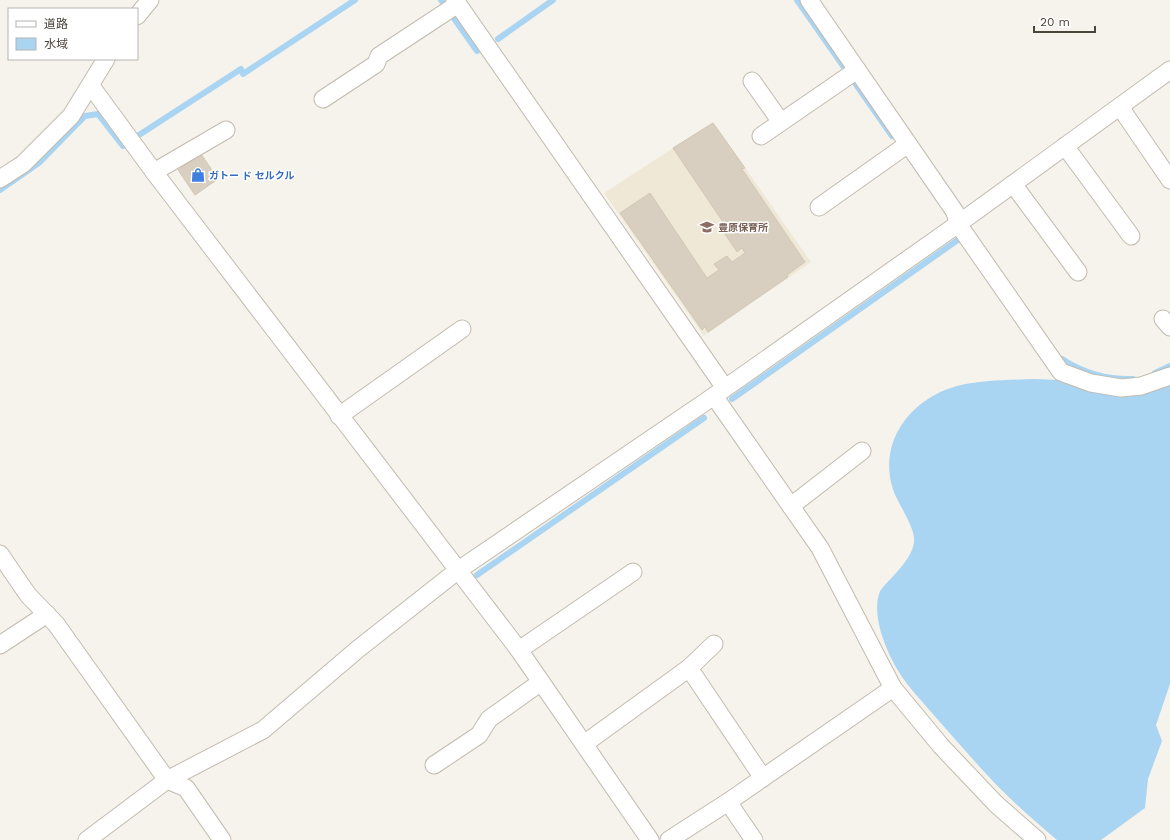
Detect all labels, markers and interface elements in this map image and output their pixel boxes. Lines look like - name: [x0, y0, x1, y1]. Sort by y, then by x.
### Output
- legend: [8, 8, 138, 60]
- scale bar: [1034, 8, 1095, 34]
- text: 20 m: [1040, 15, 1070, 29]
- text: 道路: [44, 17, 68, 31]
- text: 水域: [44, 37, 68, 51]
- shop icon: ガトー ド セルクル: [190, 167, 206, 183]
- place label: ガトー ド セルクル: [209, 170, 294, 181]
- school or university icon: 豊原保育所: [699, 219, 715, 235]
- place label: 豊原保育所: [718, 222, 768, 233]

